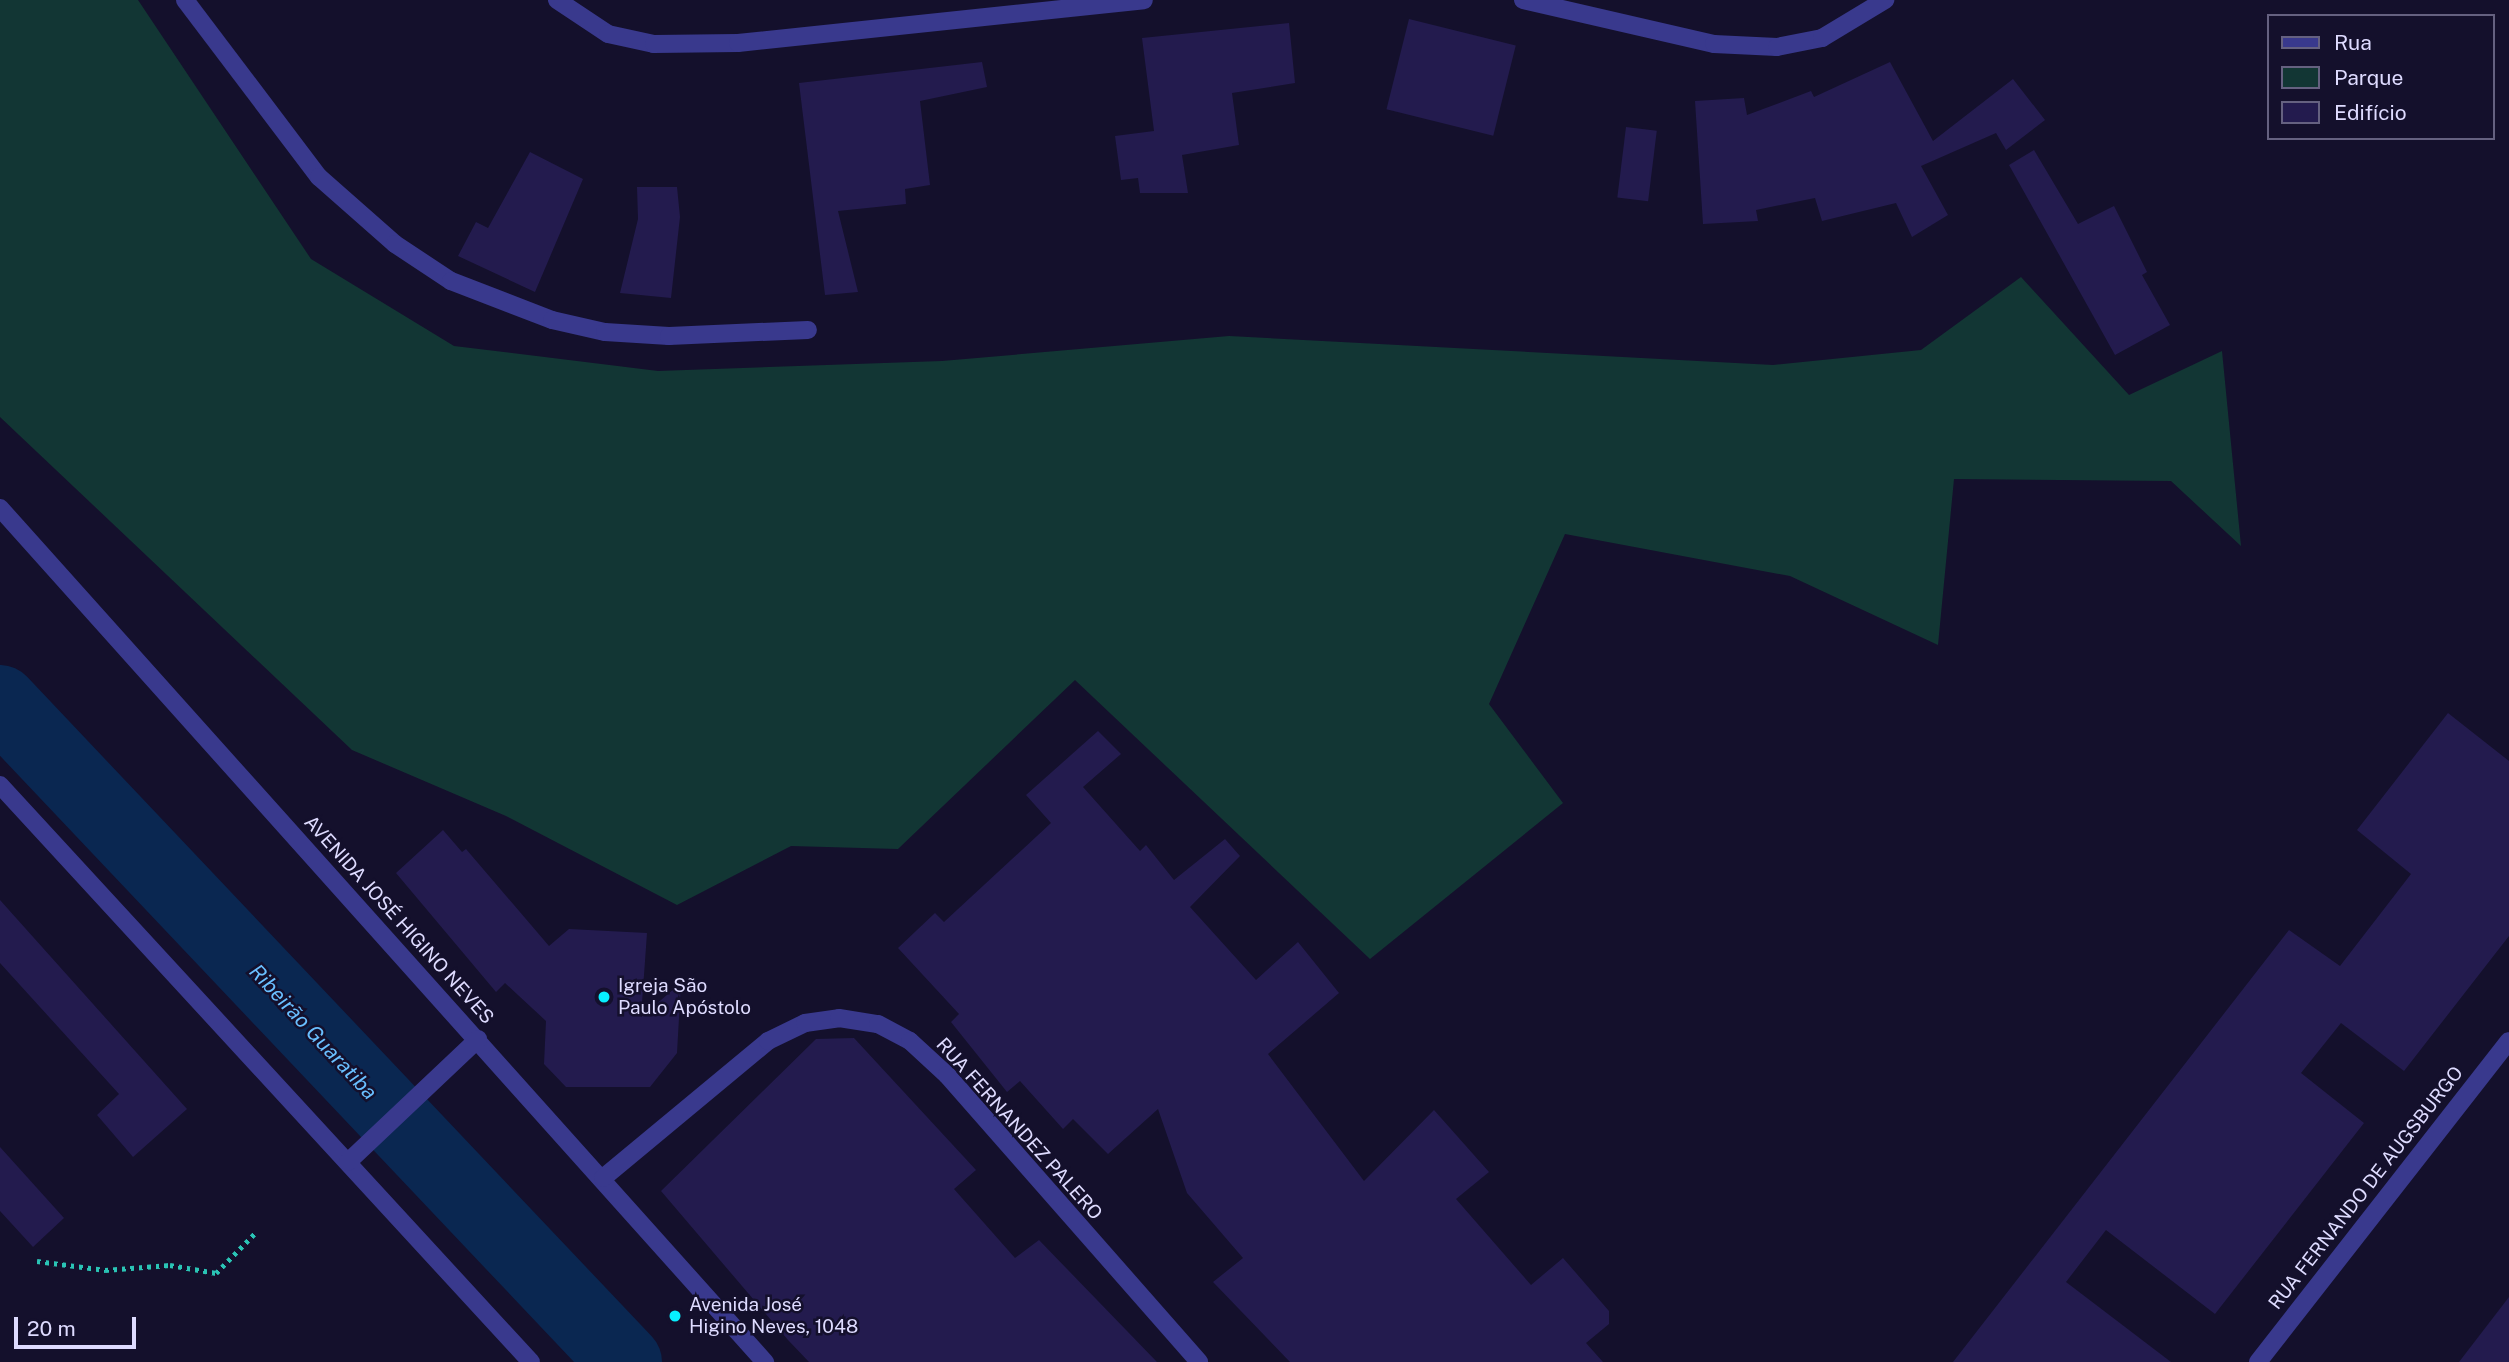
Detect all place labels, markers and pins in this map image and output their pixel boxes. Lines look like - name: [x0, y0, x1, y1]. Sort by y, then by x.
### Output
- place label: Igreja São Paulo Apóstolo: [618, 975, 751, 1019]
- marker: Igreja São Paulo Apóstolo: [596, 989, 612, 1005]
- place label: Avenida José Higino Neves, 1048: [689, 1294, 858, 1338]
- marker: Avenida José Higino Neves, 1048: [667, 1308, 683, 1324]

